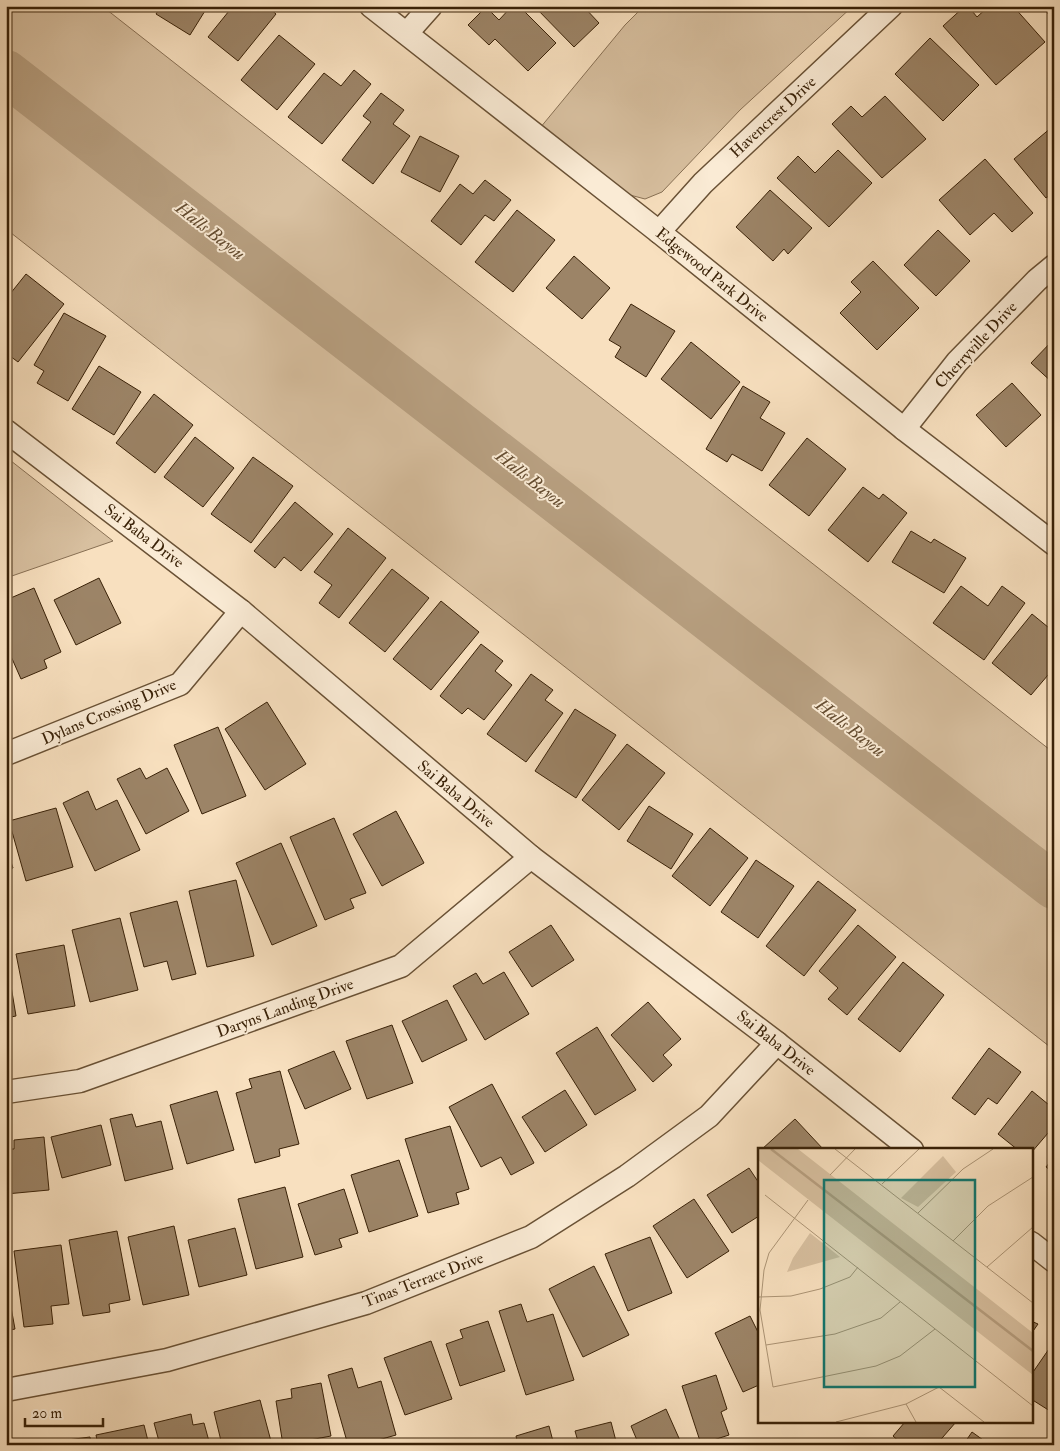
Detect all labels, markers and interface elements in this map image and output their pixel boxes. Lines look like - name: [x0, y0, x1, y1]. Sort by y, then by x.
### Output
- street label: Havencrest Drive: [726, 72, 821, 162]
- water label: Halls Bayou: [170, 196, 250, 266]
- street label: Edgewood Park Drive: [652, 223, 773, 327]
- street label: Cherryville Drive: [931, 297, 1022, 393]
- water label: Halls Bayou: [490, 444, 570, 514]
- street label: Sai Baba Drive: [100, 500, 188, 573]
- street label: Dylans Crossing Drive: [39, 674, 180, 749]
- water label: Halls Bayou: [810, 693, 890, 763]
- street label: Sai Baba Drive: [413, 756, 499, 832]
- street label: Daryns Landing Drive: [214, 974, 357, 1042]
- street label: Sai Baba Drive: [733, 1006, 820, 1080]
- inset map: [758, 1148, 1032, 1424]
- street label: Tinas Terrace Drive: [360, 1248, 487, 1312]
- scale bar: [25, 1396, 102, 1428]
- text: 20 m: [32, 1404, 62, 1423]

